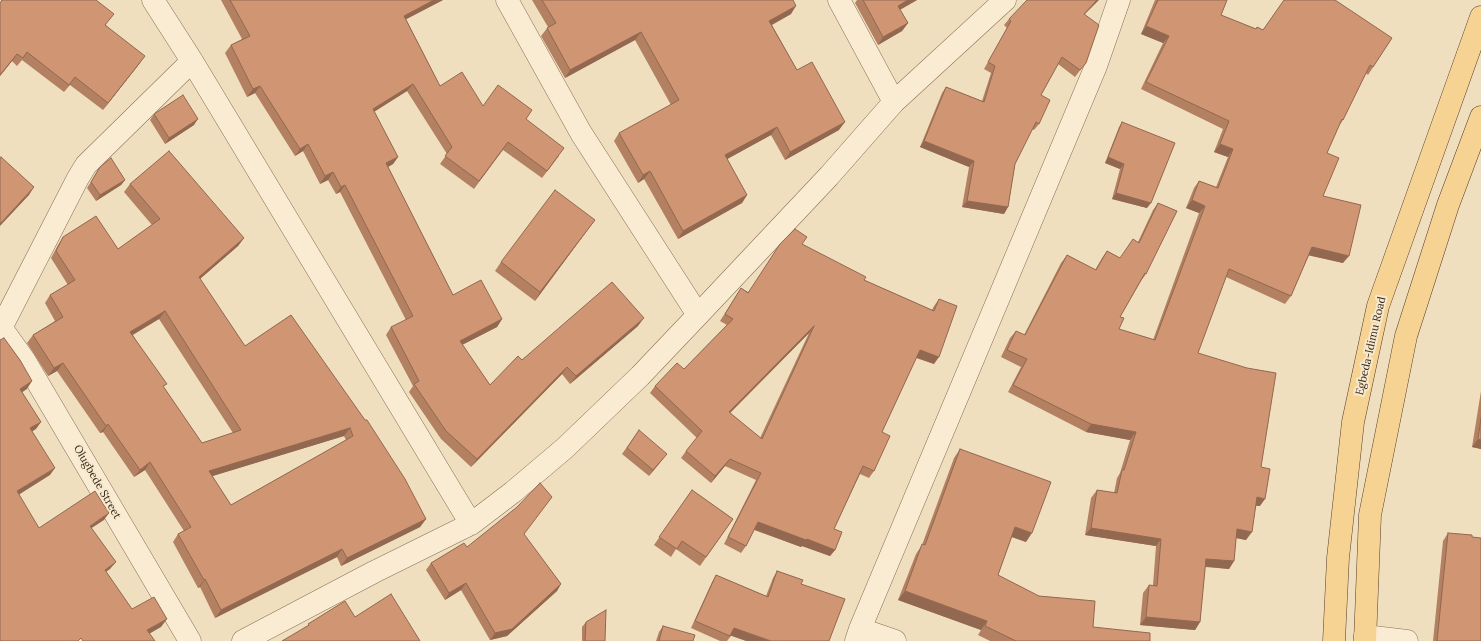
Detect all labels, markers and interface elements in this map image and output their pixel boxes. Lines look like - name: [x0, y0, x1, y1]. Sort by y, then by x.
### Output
- street label: Egbeda-Idimu Road: [1353, 295, 1389, 397]
- street label: Olugbede Street: [70, 443, 124, 521]

